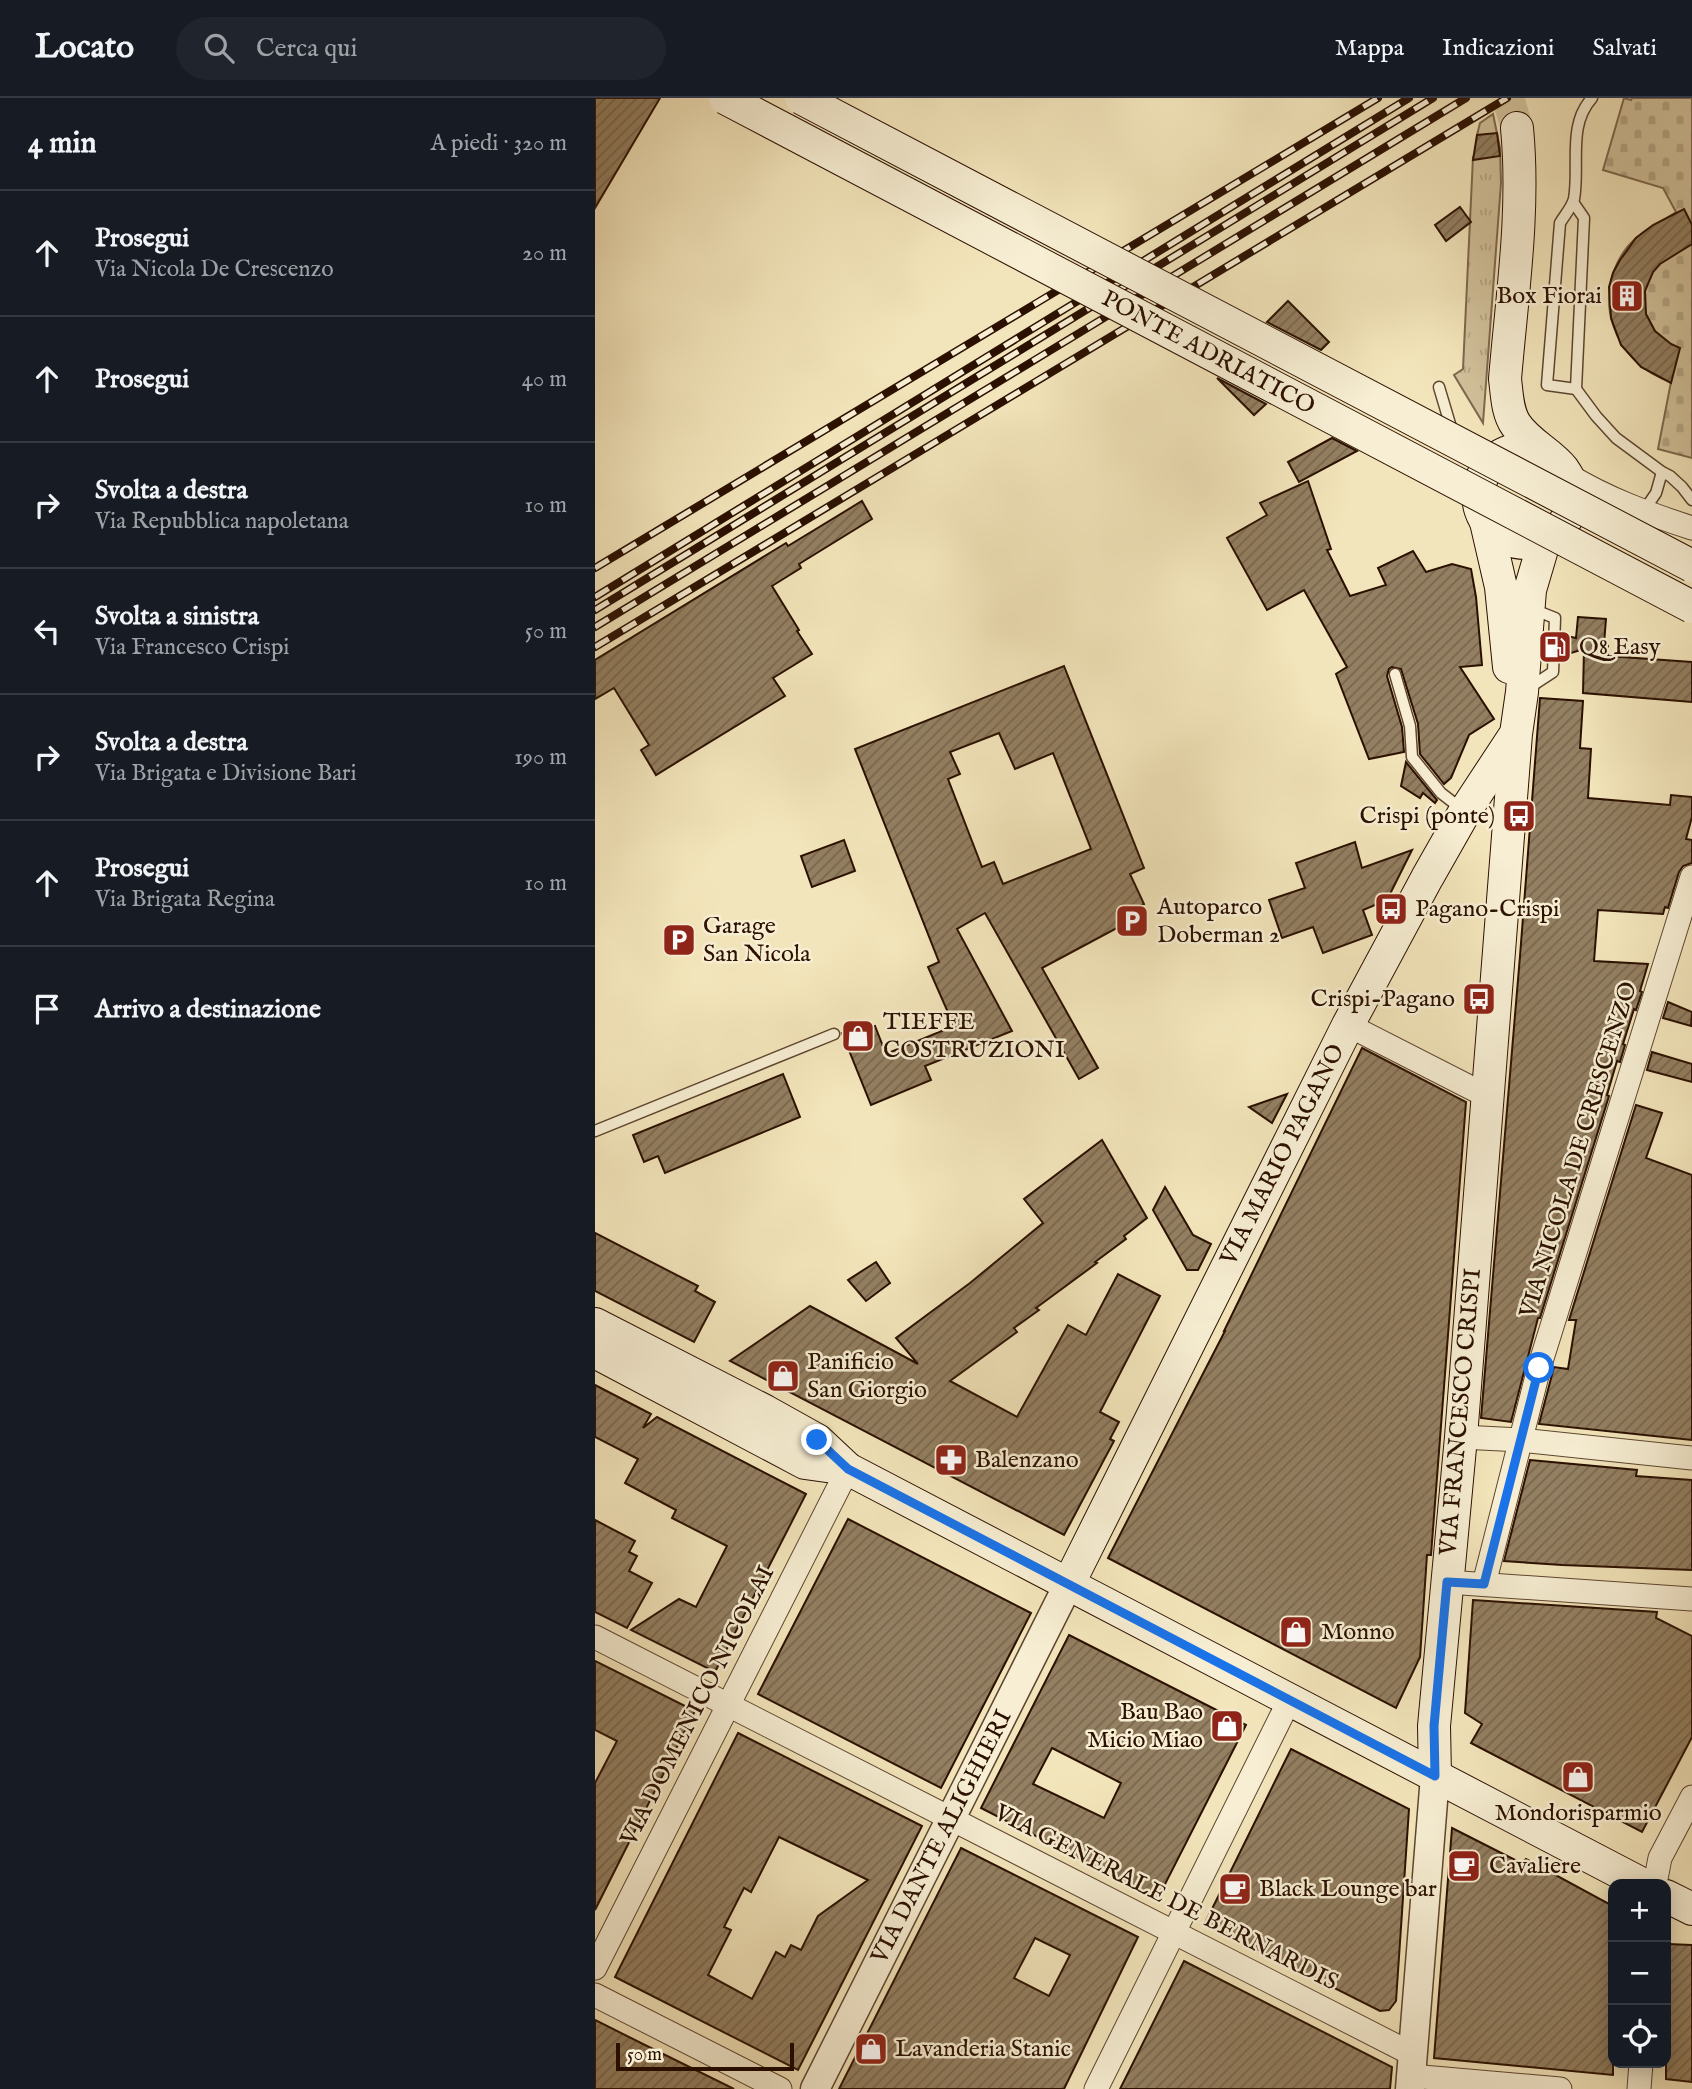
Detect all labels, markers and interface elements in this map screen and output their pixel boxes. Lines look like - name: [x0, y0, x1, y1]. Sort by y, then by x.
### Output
- search box: [176, 17, 666, 80]
- text: Locato: [35, 27, 134, 69]
- icon: search: [200, 29, 238, 67]
- text: Cerca qui: [256, 32, 357, 65]
- text: Mappa: [1335, 33, 1404, 64]
- text: Indicazioni: [1442, 33, 1554, 64]
- text: Salvati: [1592, 33, 1657, 64]
- text: 4 min: [28, 125, 96, 163]
- text: A piedi · 320 m: [430, 129, 567, 158]
- text: Prosegui: [95, 222, 189, 255]
- icon: ahead: [28, 234, 66, 272]
- text: 20 m: [522, 239, 567, 268]
- text: Via Nicola De Crescenzo: [95, 255, 334, 284]
- building icon: Box Fiorai: [1608, 277, 1646, 315]
- place label: Box Fiorai: [1496, 281, 1602, 312]
- street label: PONTE ADRIATICO: [1096, 284, 1320, 422]
- icon: ahead: [28, 360, 66, 398]
- text: Prosegui: [95, 363, 189, 396]
- text: 40 m: [522, 365, 567, 394]
- text: Svolta a destra: [95, 474, 248, 507]
- icon: right: [28, 486, 66, 524]
- text: 10 m: [524, 491, 567, 520]
- text: Via Repubblica napoletana: [95, 507, 349, 536]
- text: Svolta a sinistra: [95, 600, 259, 633]
- icon: left: [28, 612, 66, 650]
- text: 50 m: [525, 617, 567, 646]
- fuel station icon: Q8 Easy: [1536, 628, 1574, 666]
- place label: Q8 Easy: [1579, 632, 1661, 663]
- text: Via Francesco Crispi: [95, 633, 289, 662]
- text: Svolta a destra: [95, 726, 248, 759]
- icon: right: [28, 738, 66, 776]
- text: 190 m: [514, 743, 567, 772]
- text: Via Brigata e Divisione Bari: [95, 759, 357, 788]
- bus stop icon: Crispi (ponte): [1500, 797, 1538, 835]
- place label: Crispi (ponte): [1360, 801, 1495, 832]
- text: Prosegui: [95, 852, 189, 885]
- icon: ahead: [28, 864, 66, 902]
- text: 10 m: [524, 869, 567, 898]
- text: Via Brigata Regina: [95, 885, 275, 914]
- bus stop icon: Pagano-Crispi: [1372, 890, 1410, 928]
- place label: Autoparco Doberman 2: [1156, 892, 1280, 951]
- place label: Pagano-Crispi: [1415, 894, 1559, 925]
- parking icon: Autoparco Doberman 2: [1113, 902, 1151, 940]
- place label: Garage San Nicola: [703, 911, 811, 970]
- parking icon: Garage San Nicola: [660, 921, 698, 959]
- street label: VIA NICOLA DE CRESCENZO: [1513, 978, 1645, 1323]
- bus stop icon: Crispi-Pagano: [1460, 980, 1498, 1018]
- place label: Crispi-Pagano: [1311, 984, 1455, 1015]
- icon: arrive: [28, 990, 66, 1028]
- text: Arrivo a destinazione: [95, 993, 321, 1026]
- place label: TIEFFE COSTRUZIONI: [883, 1007, 1065, 1066]
- shop icon: TIEFFE COSTRUZIONI: [839, 1017, 877, 1055]
- street label: VIA MARIO PAGANO: [1213, 1039, 1352, 1272]
- street label: VIA FRANCESCO CRISPI: [1433, 1267, 1489, 1558]
- place label: Panificio San Giorgio: [807, 1347, 927, 1406]
- route start: [1523, 1352, 1554, 1383]
- shop icon: Panificio San Giorgio: [764, 1357, 802, 1395]
- route end: [801, 1424, 832, 1455]
- pharmacy icon: Balenzano: [932, 1441, 970, 1479]
- place label: Balenzano: [975, 1445, 1079, 1476]
- street label: VIA DOMENICO NICOLAI: [613, 1561, 782, 1852]
- shop icon: Monno: [1277, 1613, 1315, 1651]
- place label: Monno: [1321, 1617, 1395, 1648]
- place label: Bau Bao Micio Miao: [1087, 1697, 1203, 1756]
- street label: VIA DANTE ALIGHIERI: [864, 1705, 1020, 1970]
- shop icon: Bau Bao Micio Miao: [1208, 1707, 1246, 1745]
- shop icon: Mondorisparmio: [1559, 1758, 1597, 1796]
- street label: VIA GENERALE DE BERNARDIS: [988, 1797, 1343, 1998]
- place label: Mondorisparmio: [1494, 1798, 1662, 1829]
- cafe icon: Cavaliere: [1445, 1847, 1483, 1885]
- place label: Cavaliere: [1489, 1851, 1581, 1882]
- cafe icon: Black Lounge bar: [1216, 1870, 1254, 1908]
- place label: Black Lounge bar: [1259, 1874, 1437, 1905]
- map controls: [1608, 1879, 1671, 2068]
- button: +: [1608, 1879, 1671, 1942]
- button: −: [1608, 1942, 1671, 2005]
- button: locate: [1608, 2005, 1671, 2068]
- shop icon: Lavanderia Stanic: [852, 2030, 890, 2068]
- place label: Lavanderia Stanic: [895, 2034, 1071, 2065]
- scale bar: [616, 2040, 795, 2072]
- text: 50 m: [627, 2043, 662, 2067]

